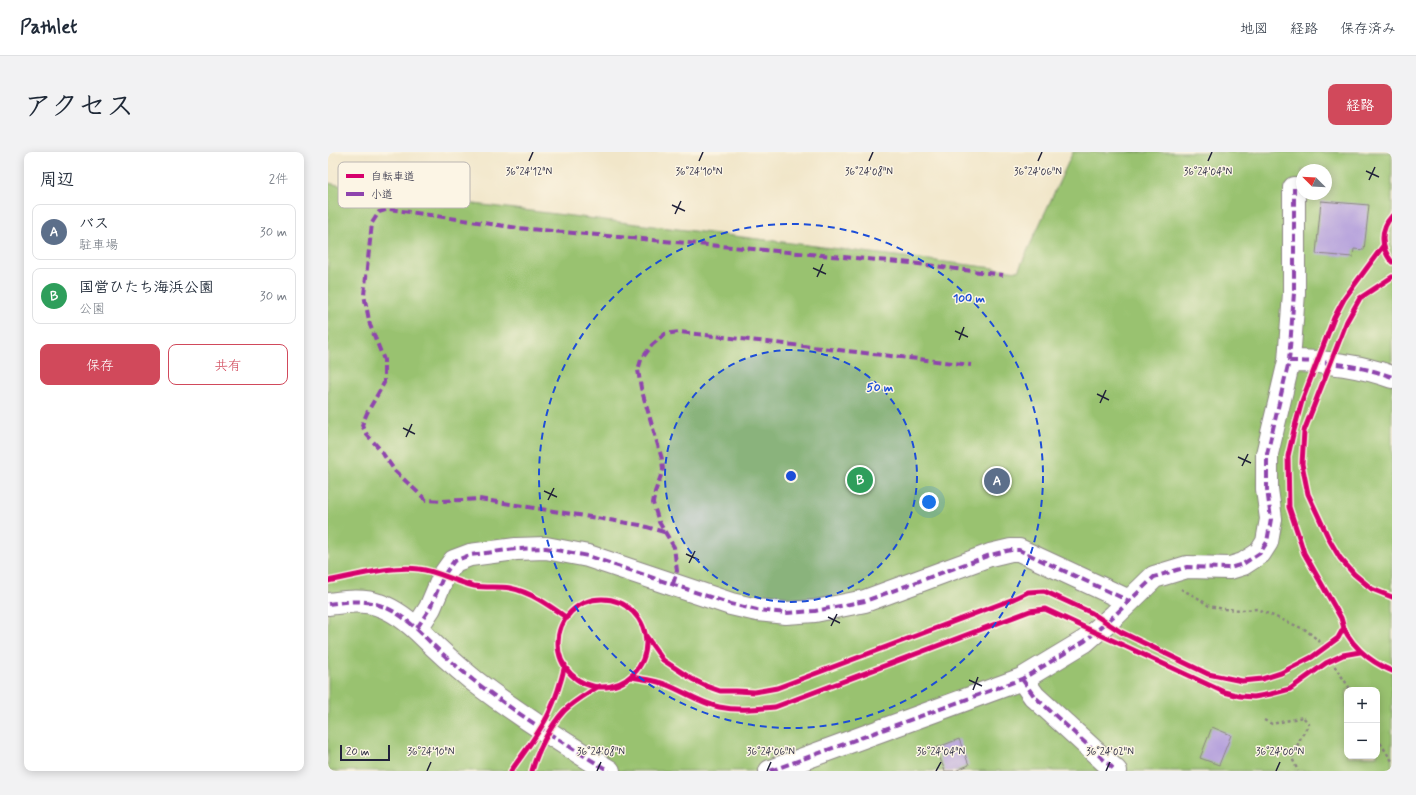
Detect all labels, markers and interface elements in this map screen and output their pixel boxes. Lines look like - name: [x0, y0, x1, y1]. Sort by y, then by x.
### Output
- text: Pathlet: [20, 15, 77, 40]
- text: 地図: [1240, 20, 1268, 38]
- text: 経路: [1290, 20, 1318, 38]
- text: 保存済み: [1340, 20, 1396, 38]
- button: 経路: [1328, 84, 1392, 125]
- text: アクセス: [24, 89, 134, 126]
- legend: [338, 162, 470, 208]
- north arrow: [1296, 164, 1332, 200]
- text: 36°24'12"N: [506, 165, 553, 179]
- text: 36°24'10"N: [675, 165, 723, 179]
- text: 36°24'08"N: [845, 165, 893, 179]
- text: 36°24'06"N: [1014, 165, 1062, 179]
- text: 36°24'04"N: [1184, 165, 1233, 179]
- text: 周辺: [40, 169, 74, 191]
- text: 自転車道: [371, 170, 415, 184]
- text: 2件: [269, 171, 288, 188]
- text: 小道: [371, 188, 393, 202]
- text: バス: [79, 214, 109, 234]
- text: A: [50, 224, 58, 241]
- text: 30 m: [260, 224, 287, 241]
- text: 駐車場: [79, 237, 118, 254]
- text: 国営ひたち海浜公園: [79, 278, 214, 298]
- text: B: [50, 288, 58, 305]
- text: 30 m: [260, 288, 287, 305]
- text: 100 m: [953, 291, 986, 307]
- text: 公園: [79, 301, 105, 318]
- button: 保存: [40, 344, 160, 385]
- button: 共有: [168, 344, 288, 385]
- text: 50 m: [867, 380, 894, 396]
- pin: B: [847, 465, 873, 495]
- pin: A: [984, 466, 1010, 496]
- centre of rings: [784, 469, 798, 483]
- your location: [919, 492, 939, 512]
- map controls: [1344, 687, 1380, 759]
- button: +: [1344, 687, 1380, 723]
- button: −: [1344, 723, 1380, 759]
- scale bar: [340, 743, 390, 762]
- text: 20 m: [346, 745, 369, 759]
- text: 36°24'10"N: [407, 745, 455, 759]
- text: 36°24'08"N: [577, 745, 625, 759]
- text: 36°24'06"N: [747, 745, 795, 759]
- text: 36°24'04"N: [917, 745, 966, 759]
- text: 36°24'02"N: [1086, 745, 1134, 759]
- text: 36°24'00"N: [1256, 745, 1304, 759]

